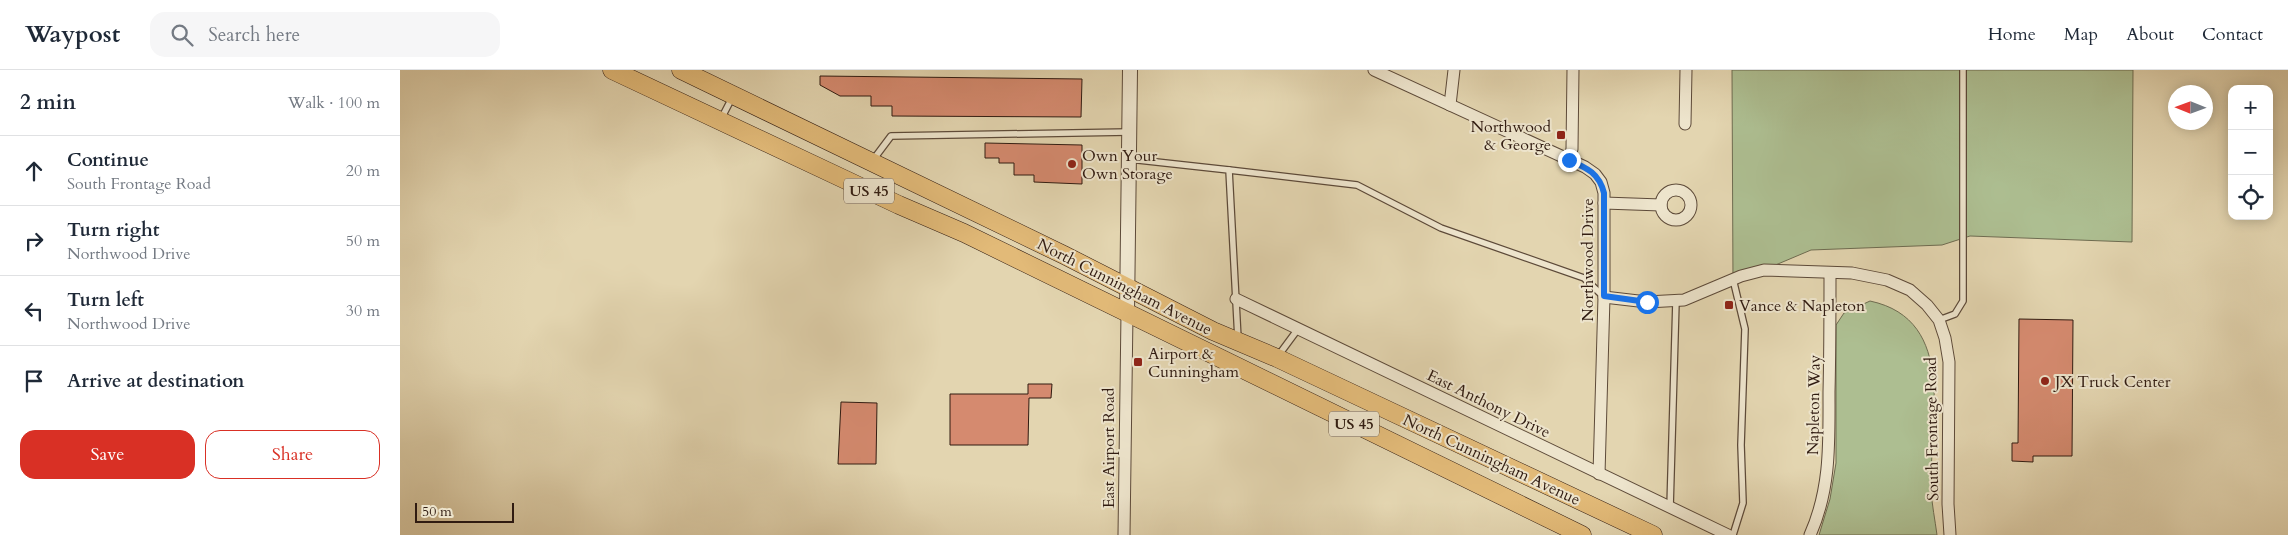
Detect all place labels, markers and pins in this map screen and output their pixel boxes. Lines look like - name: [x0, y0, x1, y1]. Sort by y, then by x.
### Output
- place label: Northwood & George: [1470, 116, 1551, 156]
- marker: Northwood & George: [1555, 129, 1567, 141]
- place label: Own Your Own Storage: [1082, 145, 1173, 185]
- marker: Own Your Own Storage: [1066, 158, 1078, 170]
- place label: Vance & Napleton: [1739, 295, 1865, 317]
- marker: Vance & Napleton: [1723, 299, 1735, 311]
- place label: Airport & Cunningham: [1148, 343, 1239, 383]
- marker: Airport & Cunningham: [1132, 356, 1144, 368]
- place label: JX Truck Center: [2053, 371, 2171, 393]
- marker: JX Truck Center: [2039, 375, 2051, 387]

